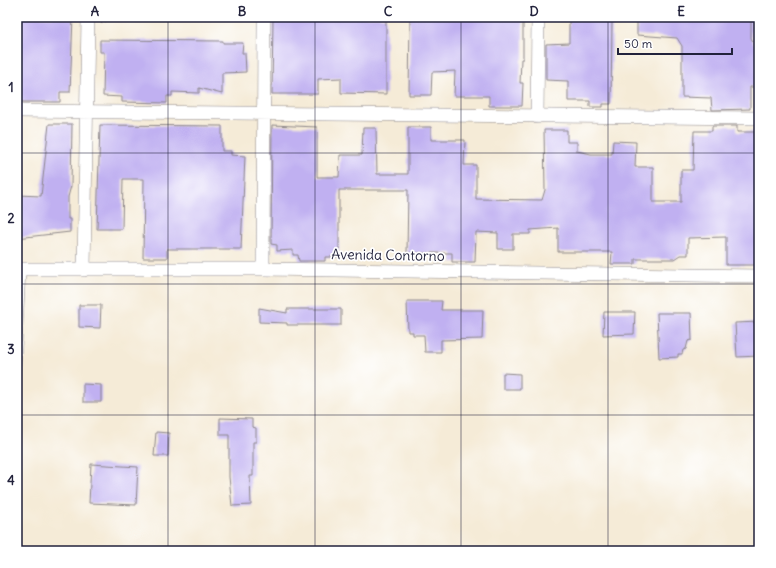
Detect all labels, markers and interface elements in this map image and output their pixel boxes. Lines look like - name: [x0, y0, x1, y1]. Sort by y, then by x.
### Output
- text: A: [91, 3, 100, 20]
- text: B: [238, 3, 247, 20]
- text: C: [384, 3, 393, 20]
- text: D: [529, 3, 539, 20]
- text: E: [677, 3, 685, 20]
- scale bar: [618, 30, 732, 56]
- text: 50 m: [624, 36, 653, 51]
- text: 1: [8, 79, 14, 96]
- text: 2: [7, 210, 15, 227]
- street label: Avenida Contorno: [331, 245, 445, 265]
- text: 3: [7, 341, 15, 358]
- text: 4: [7, 472, 15, 489]

